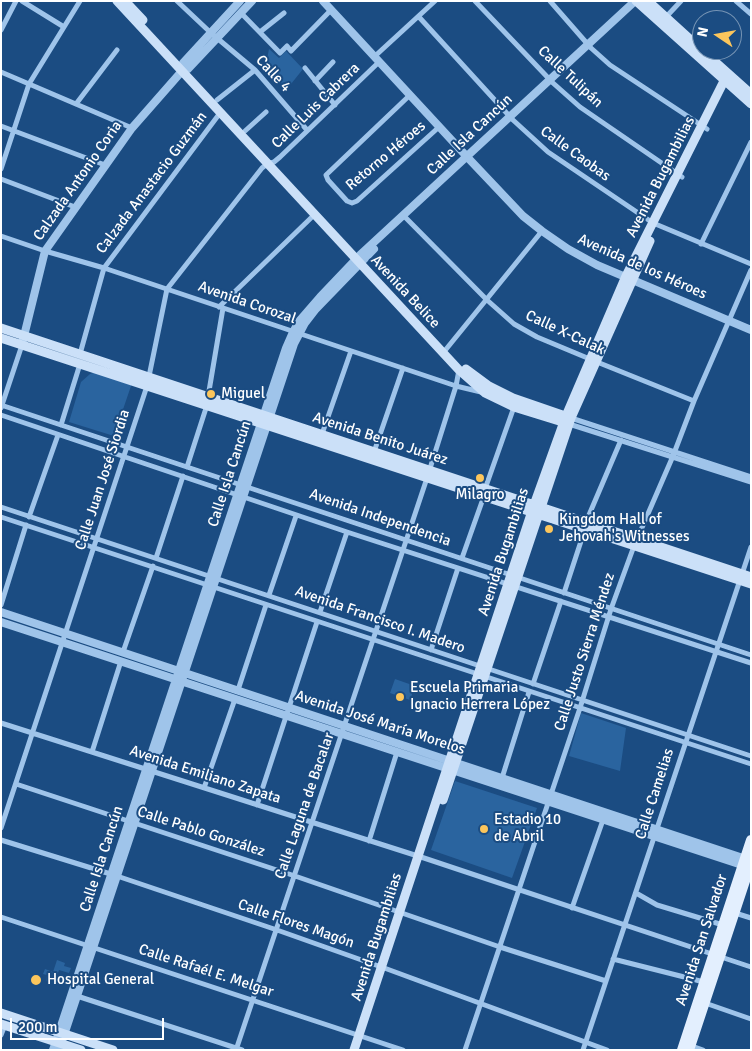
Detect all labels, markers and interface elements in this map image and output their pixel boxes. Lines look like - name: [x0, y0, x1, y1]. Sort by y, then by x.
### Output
- north arrow: [692, 10, 742, 60]
- text: N: [693, 25, 712, 39]
- street label: Calle Tulipán: [534, 42, 606, 112]
- street label: Calle 4: [251, 52, 295, 96]
- street label: Calle Luis Cabrera: [268, 59, 364, 153]
- street label: Calle Isla Cancún: [424, 91, 516, 179]
- street label: Calzada Anastacio Guzmán: [93, 108, 211, 258]
- street label: Avenida Bugambilias: [623, 113, 699, 241]
- street label: Retorno Héroes: [342, 117, 430, 195]
- street label: Calzada Antonio Coria: [30, 118, 126, 244]
- street label: Calle Caobas: [536, 123, 614, 185]
- street label: Avenida de los Héroes: [575, 230, 709, 304]
- street label: Avenida Belice: [366, 252, 444, 332]
- street label: Avenida Corozal: [196, 278, 298, 328]
- street label: Calle X-Calak: [522, 307, 608, 359]
- place label: Miguel: [221, 385, 265, 403]
- marker: Miguel: [205, 388, 217, 400]
- street label: Calle Juan José Siordia: [72, 407, 134, 553]
- street label: Avenida Benito Juárez: [310, 409, 450, 469]
- street label: Calle Isla Cancún: [204, 419, 256, 529]
- marker: Milagro: [474, 472, 486, 484]
- street label: Avenida Independencia: [307, 485, 453, 551]
- place label: Milagro: [455, 486, 505, 504]
- street label: Avenida Bugambilias: [475, 486, 533, 618]
- place label: Kingdom Hall of Jehovah's Witnesses: [559, 511, 689, 546]
- marker: Kingdom Hall of Jehovah's Witnesses: [543, 523, 555, 535]
- street label: Calle Justo Sierra Méndez: [551, 571, 619, 733]
- street label: Avenida Francisco I. Madero: [293, 582, 467, 658]
- place label: Escuela Primaria Ignacio Herrera López: [410, 679, 550, 714]
- street label: Avenida José María Morelos: [293, 687, 467, 759]
- marker: Escuela Primaria Ignacio Herrera López: [394, 691, 406, 703]
- street label: Calle Laguna de Bacalar: [271, 730, 339, 882]
- street label: Avenida Emiliano Zapata: [127, 742, 283, 808]
- street label: Calle Camelias: [632, 746, 678, 842]
- street label: Calle Pablo González: [135, 803, 267, 861]
- street label: Calle Isla Cancún: [76, 804, 128, 914]
- place label: Estadio 10 de Abril: [494, 811, 561, 846]
- marker: Estadio 10 de Abril: [478, 823, 490, 835]
- street label: Avenida Bugambilias: [348, 871, 406, 1003]
- street label: Avenida San Salvador: [672, 872, 732, 1008]
- street label: Calle Flores Magón: [235, 896, 357, 952]
- street label: Calle Rafaél E. Melgar: [136, 941, 276, 1001]
- place label: Hospital General: [47, 971, 154, 989]
- marker: Hospital General: [29, 973, 43, 987]
- scale bar: [12, 1008, 166, 1040]
- text: 200 m: [18, 1018, 58, 1036]

